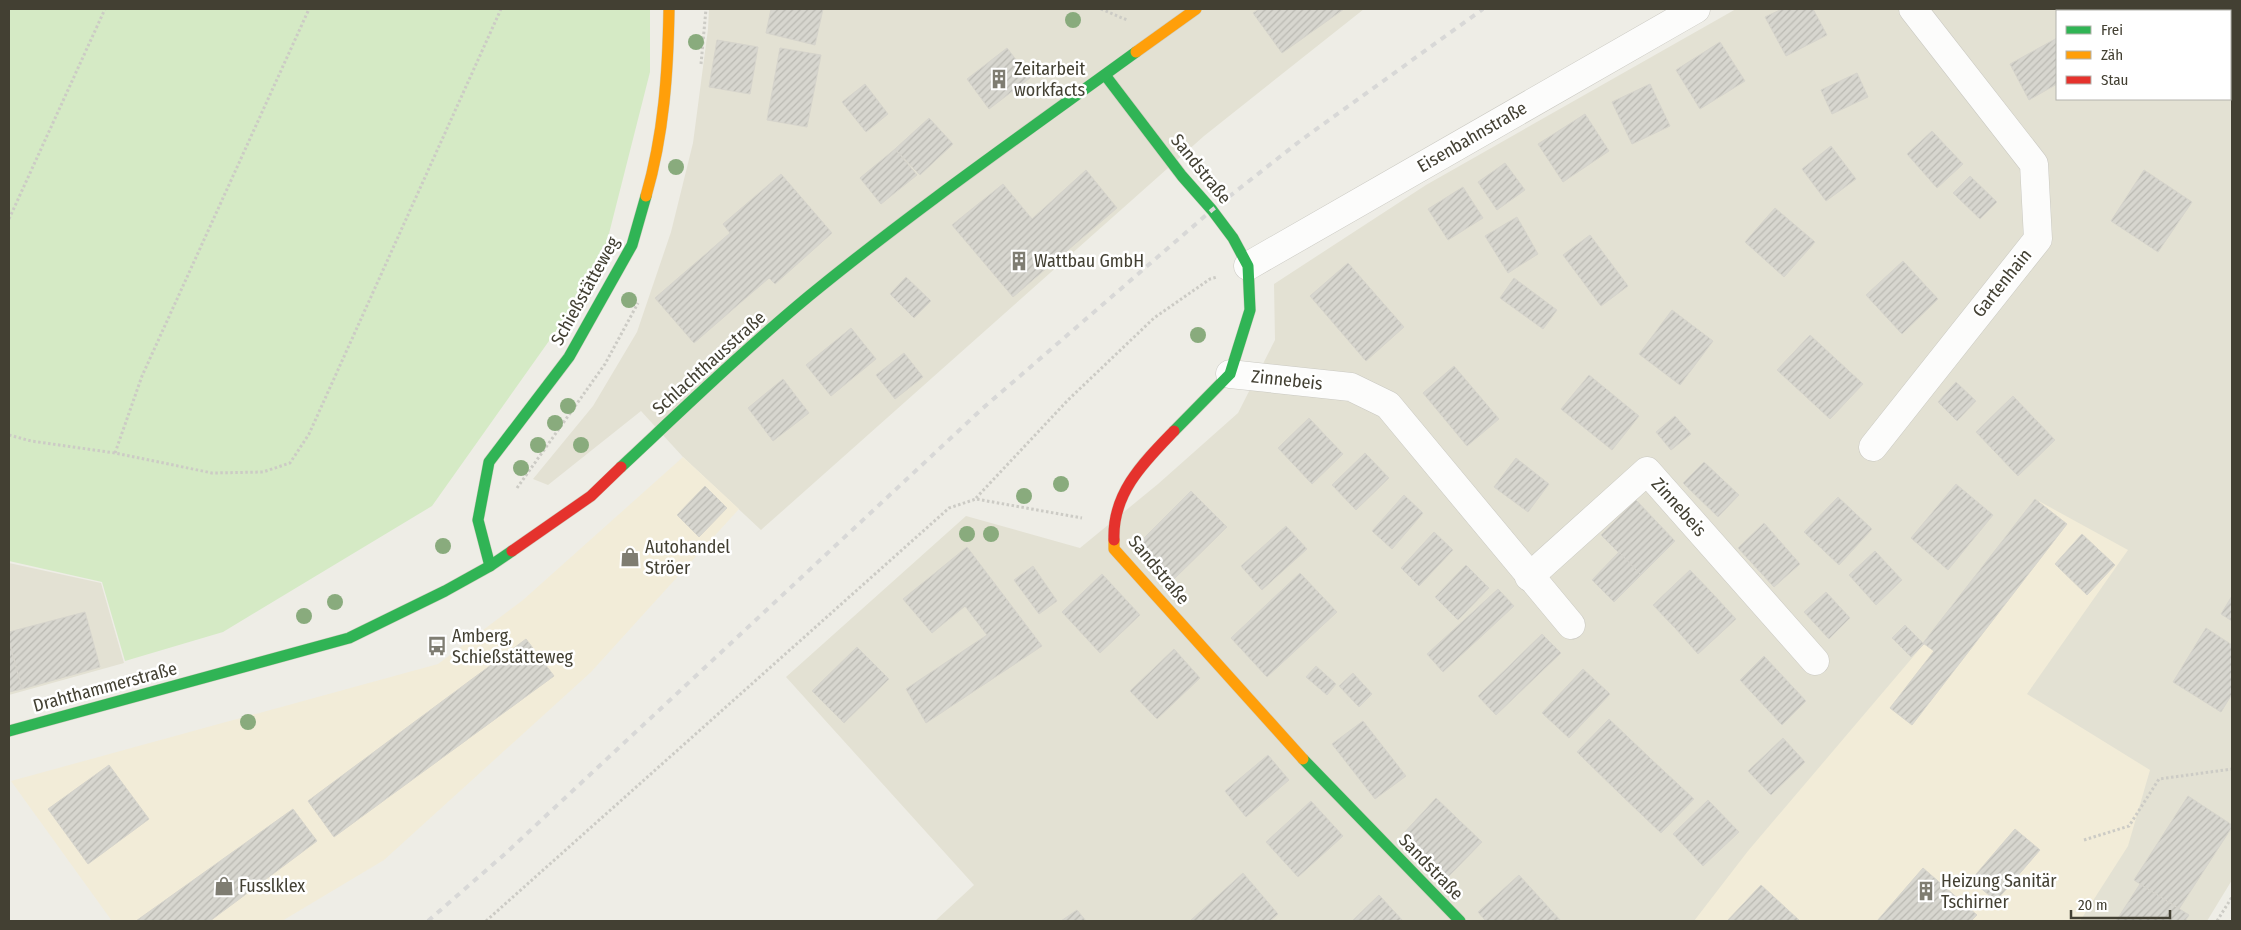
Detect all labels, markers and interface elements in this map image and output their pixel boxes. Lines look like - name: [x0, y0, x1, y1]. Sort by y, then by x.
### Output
- legend: [2056, 10, 2231, 100]
- text: Frei: [2101, 21, 2123, 39]
- text: Zäh: [2101, 46, 2123, 64]
- place label: Zeitarbeit workfacts: [1014, 58, 1085, 101]
- building icon: Zeitarbeit workfacts: [988, 68, 1010, 90]
- text: Stau: [2101, 71, 2128, 89]
- street label: Eisenbahnstraße: [1413, 97, 1531, 177]
- street label: Sandstraße: [1166, 130, 1236, 208]
- street label: Schießstätteweg: [546, 232, 624, 349]
- street label: Gartenhain: [1968, 244, 2036, 322]
- building icon: Wattbau GmbH: [1008, 250, 1030, 272]
- place label: Wattbau GmbH: [1034, 250, 1144, 272]
- street label: Schlachthausstraße: [648, 306, 770, 420]
- street label: Zinnebeis: [1250, 365, 1324, 395]
- street label: Zinnebeis: [1647, 473, 1711, 541]
- street label: Sandstraße: [1124, 531, 1194, 609]
- place label: Autohandel Ströer: [645, 536, 730, 579]
- shop icon: Autohandel Ströer: [619, 546, 641, 568]
- place label: Amberg, Schießstätteweg: [452, 625, 574, 668]
- bus stop icon: Amberg, Schießstätteweg: [426, 635, 448, 657]
- street label: Drahthammerstraße: [31, 657, 179, 717]
- street label: Sandstraße: [1394, 829, 1468, 905]
- place label: Heizung Sanitär Tschirner: [1941, 870, 2057, 913]
- shop icon: Fusslklex: [213, 875, 235, 897]
- place label: Fusslklex: [239, 875, 305, 897]
- building icon: Heizung Sanitär Tschirner: [1915, 880, 1937, 902]
- scale bar: [2071, 888, 2170, 920]
- text: 20 m: [2078, 896, 2108, 914]

